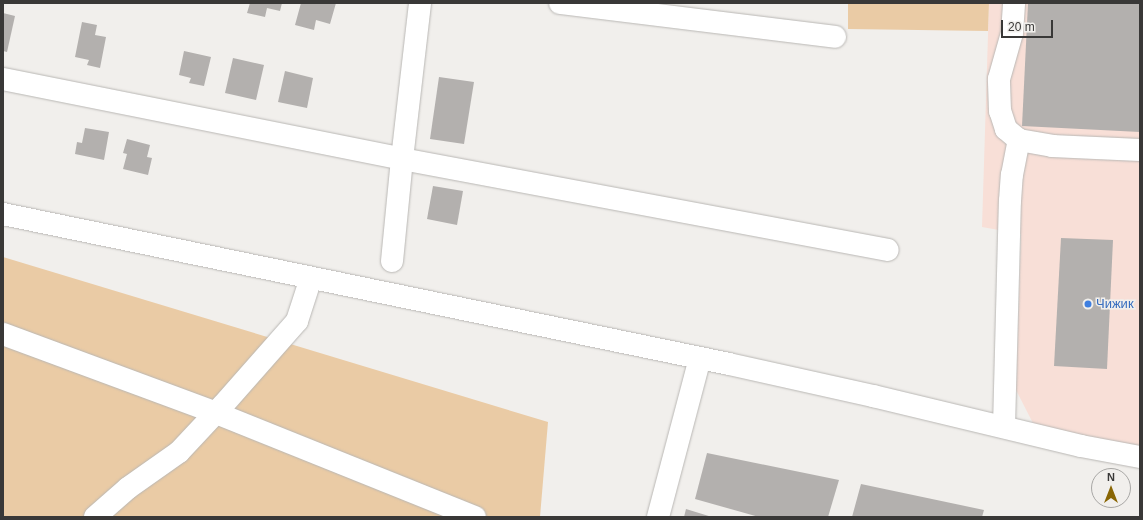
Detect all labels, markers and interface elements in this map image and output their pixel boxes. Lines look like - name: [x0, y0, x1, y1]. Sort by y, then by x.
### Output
- scale bar: [1003, 12, 1055, 38]
- text: 20 m: [1008, 20, 1035, 34]
- place label: Чижик: [1096, 296, 1134, 312]
- marker: Чижик: [1083, 299, 1093, 309]
- north arrow: [1091, 468, 1131, 508]
- text: N: [1107, 471, 1115, 483]

